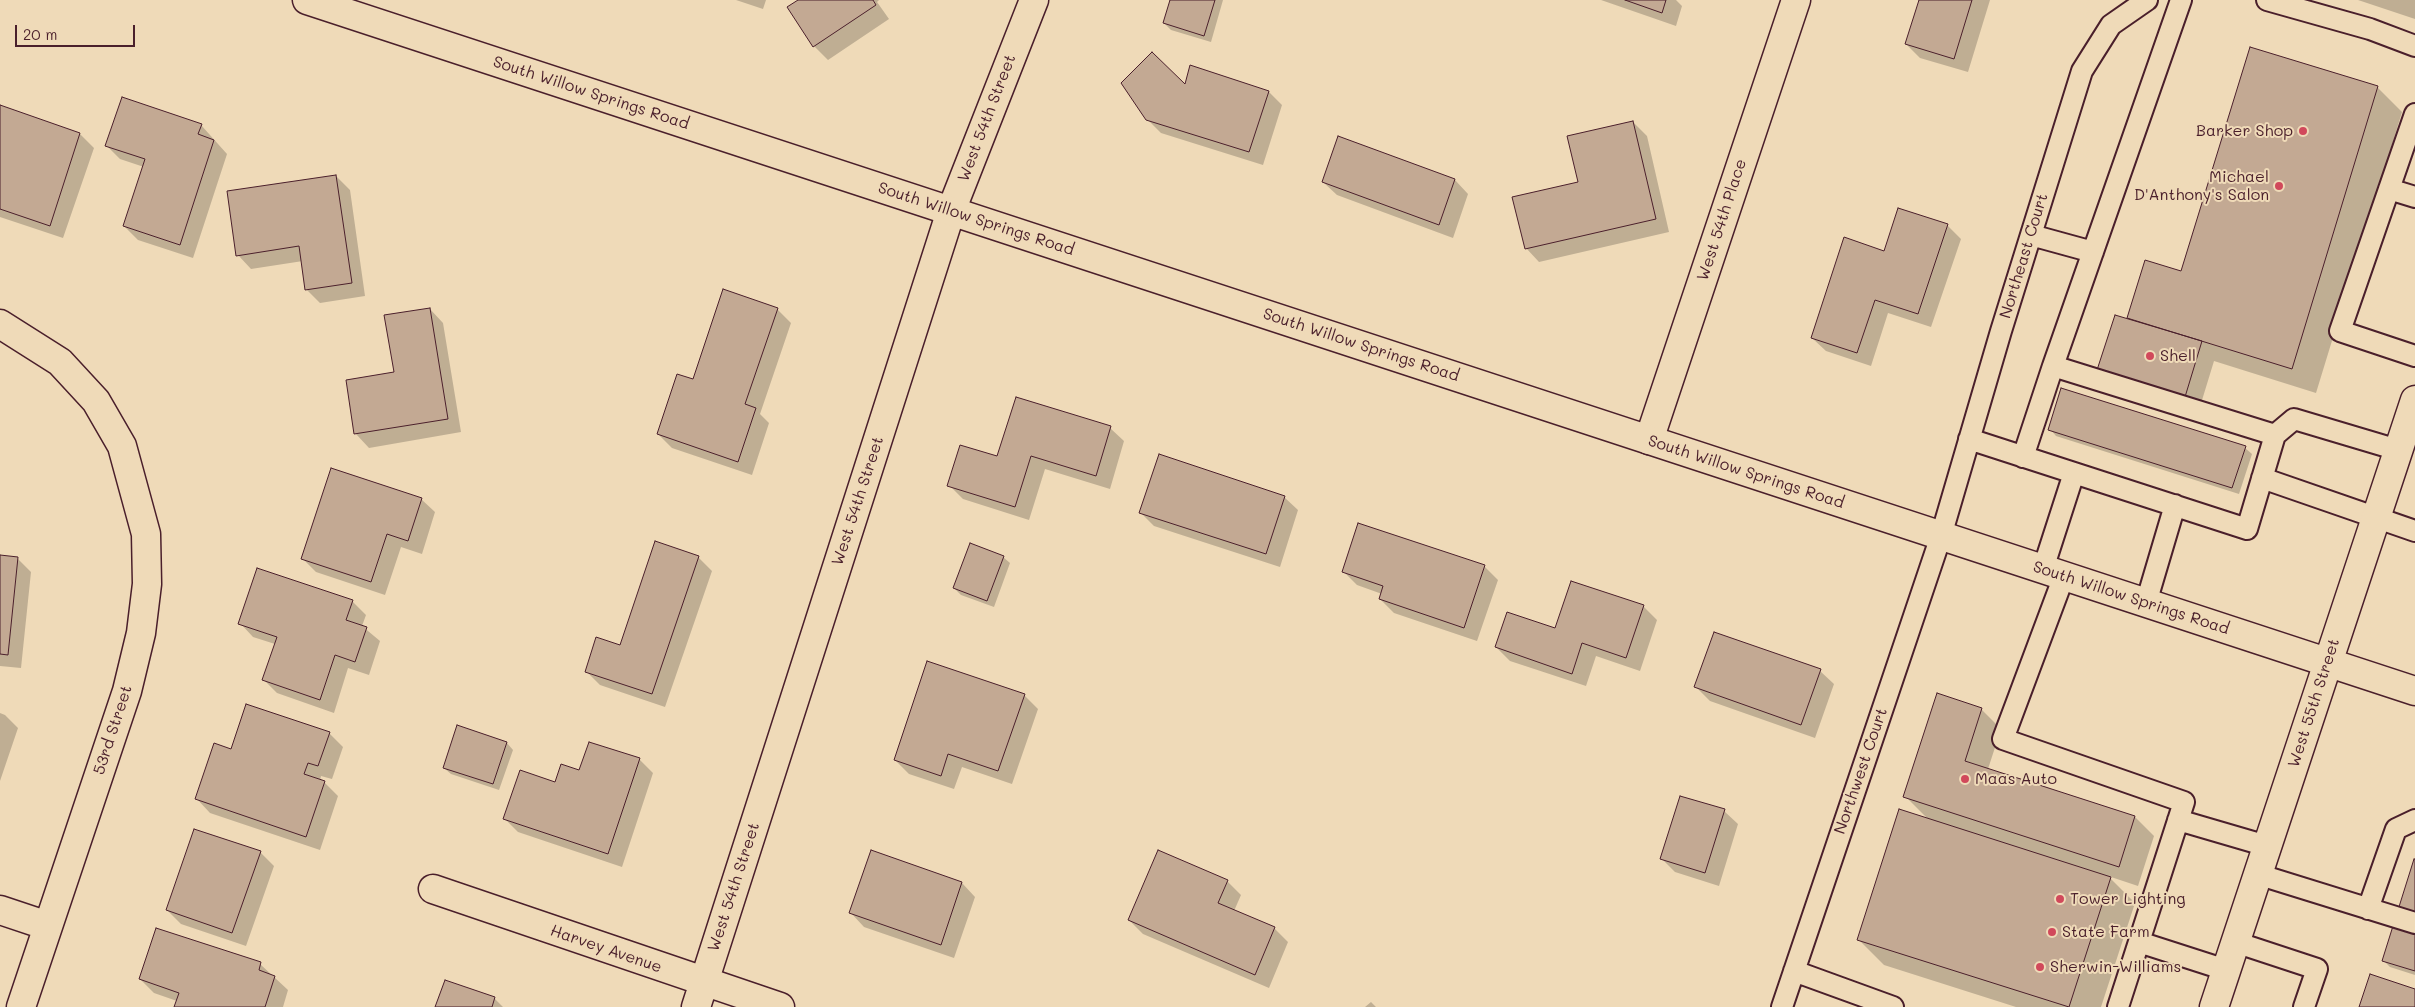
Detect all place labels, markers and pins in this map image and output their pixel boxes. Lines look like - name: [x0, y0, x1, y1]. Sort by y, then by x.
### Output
- place label: Barker Shop: [2196, 121, 2293, 141]
- marker: Barker Shop: [2297, 125, 2309, 137]
- place label: Michael D'Anthony's Salon: [2134, 167, 2269, 205]
- marker: Michael D'Anthony's Salon: [2273, 180, 2285, 192]
- place label: Shell: [2160, 346, 2196, 366]
- marker: Shell: [2144, 350, 2156, 362]
- place label: Maas Auto: [1975, 769, 2057, 789]
- marker: Maas Auto: [1959, 773, 1971, 785]
- place label: Tower Lighting: [2070, 889, 2186, 909]
- marker: Tower Lighting: [2054, 893, 2066, 905]
- place label: State Farm: [2062, 922, 2150, 942]
- marker: State Farm: [2046, 926, 2058, 938]
- place label: Sherwin-Williams: [2050, 957, 2181, 977]
- marker: Sherwin-Williams: [2034, 961, 2046, 973]

